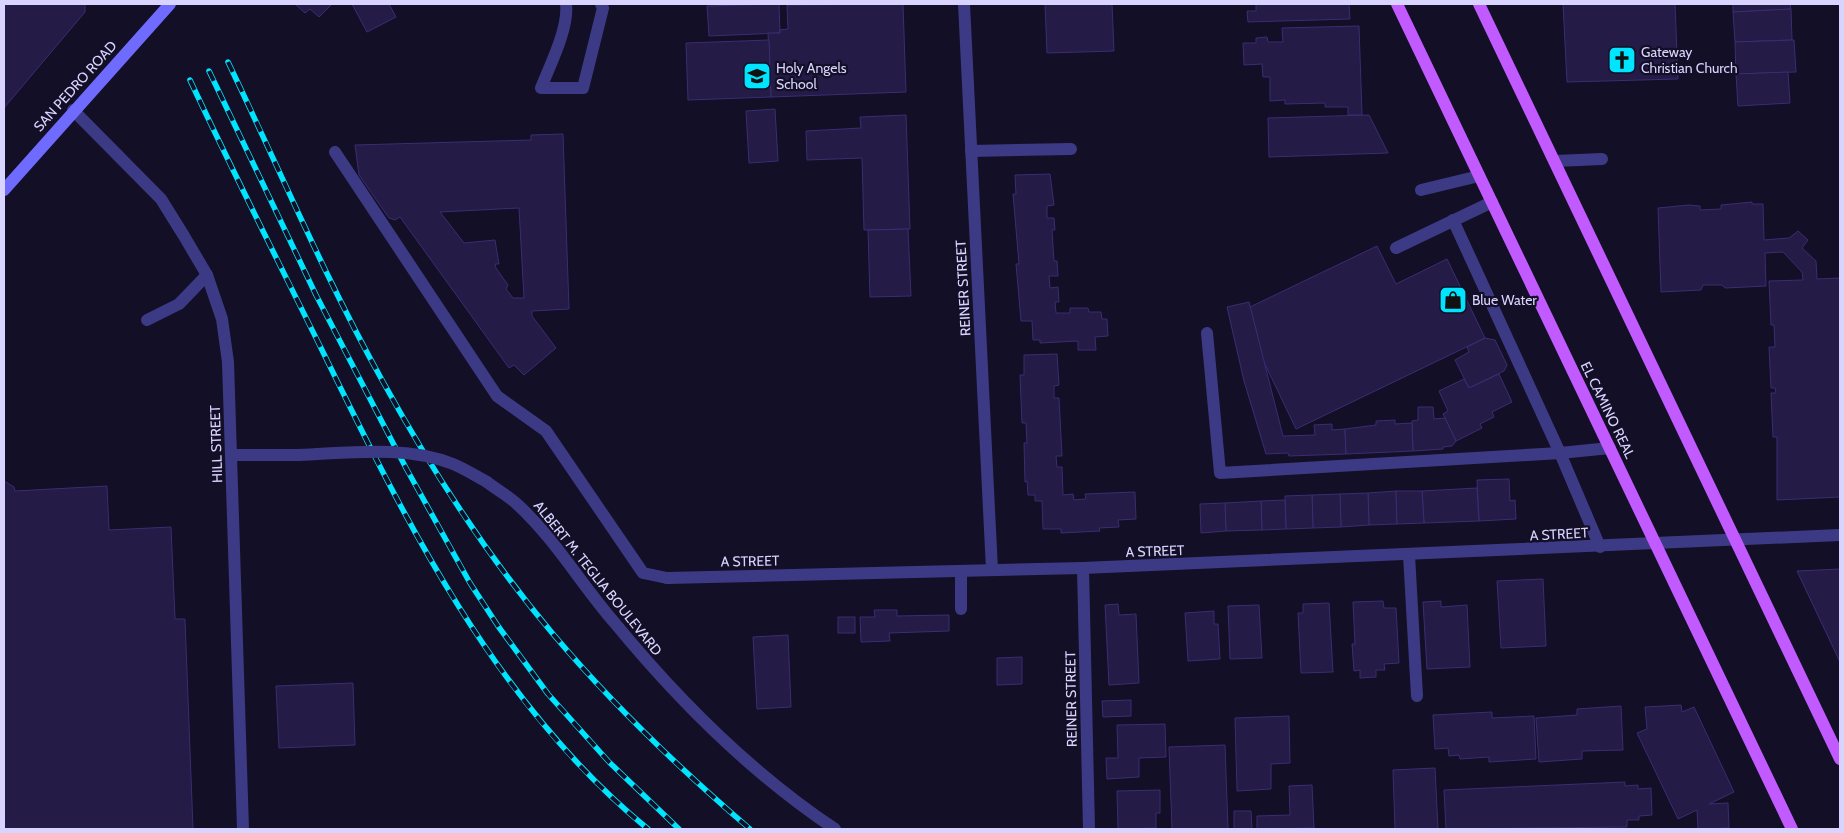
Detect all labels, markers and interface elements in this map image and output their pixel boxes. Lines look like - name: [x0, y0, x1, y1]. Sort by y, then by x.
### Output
- street label: SAN PEDRO ROAD: [30, 37, 120, 135]
- place label: Gateway Christian Church: [1641, 43, 1738, 77]
- church icon: Gateway Christian Church: [1607, 45, 1637, 75]
- place label: Holy Angels School: [776, 59, 847, 93]
- school or university icon: Holy Angels School: [742, 61, 772, 91]
- street label: REINER STREET: [951, 239, 975, 336]
- shop icon: Blue Water: [1438, 285, 1468, 315]
- place label: Blue Water: [1472, 291, 1537, 309]
- street label: EL CAMINO REAL: [1577, 359, 1639, 461]
- street label: HILL STREET: [206, 404, 226, 483]
- street label: ALBERT M. TEGLIA BOULEVARD: [530, 497, 666, 659]
- street label: A STREET: [1529, 523, 1589, 545]
- street label: A STREET: [1125, 541, 1185, 561]
- street label: A STREET: [720, 551, 780, 571]
- street label: REINER STREET: [1061, 650, 1081, 747]

